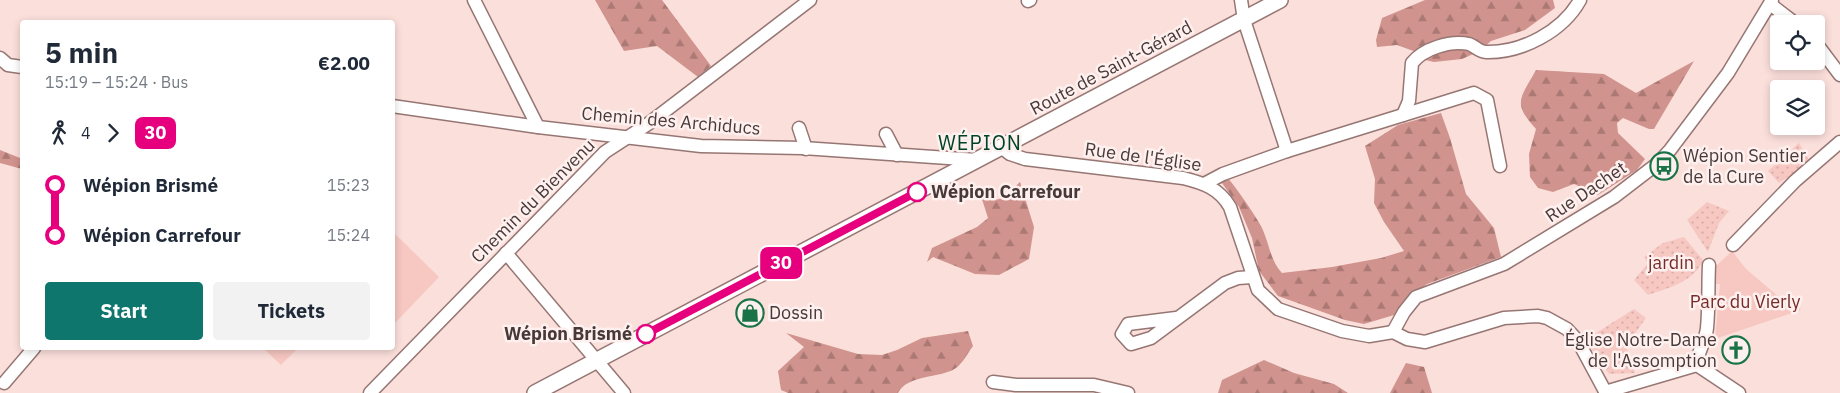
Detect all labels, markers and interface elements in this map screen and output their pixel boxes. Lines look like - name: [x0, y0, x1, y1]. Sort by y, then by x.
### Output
- street label: Route de Saint-Gérard: [1026, 15, 1196, 120]
- map controls: [1770, 15, 1825, 135]
- button: locate: [1770, 15, 1825, 70]
- text: 5 min: [45, 34, 118, 71]
- text: €2.00: [318, 51, 370, 75]
- text: 15:19 – 15:24 · Bus: [45, 72, 188, 92]
- button: layers: [1770, 80, 1825, 135]
- street label: Chemin des Archiducs: [581, 101, 762, 140]
- icon: walk: [45, 119, 73, 147]
- icon: forward: [99, 119, 127, 147]
- text: 30: [145, 121, 166, 144]
- text: 4: [81, 123, 91, 143]
- district label: WÉPION: [938, 129, 1022, 156]
- street label: Chemin du Bienvenu: [466, 134, 600, 268]
- street label: Rue de l'Église: [1083, 137, 1203, 176]
- place label: Wépion Sentier de la Cure: [1683, 144, 1806, 188]
- bus stop icon: Wépion Sentier de la Cure: [1649, 151, 1679, 181]
- street label: Rue Dachet: [1541, 156, 1631, 227]
- text: Wépion Brismé: [83, 173, 218, 197]
- text: 15:23: [327, 175, 370, 195]
- place label: Wépion Carrefour: [931, 180, 1081, 203]
- marker: Wépion Carrefour: [907, 182, 927, 202]
- text: Wépion Carrefour: [83, 223, 241, 247]
- text: 15:24: [327, 225, 370, 245]
- line badge: 30: [758, 247, 804, 279]
- text: 30: [770, 251, 792, 274]
- park label: jardin: [1648, 251, 1694, 274]
- button: Start: [45, 282, 203, 340]
- button: Tickets: [213, 282, 370, 340]
- park label: Parc du Vierly: [1690, 290, 1800, 313]
- shop icon: Dossin: [735, 298, 765, 328]
- place label: Dossin: [769, 301, 823, 324]
- place label: Wépion Brismé: [504, 322, 632, 345]
- marker: Wépion Brismé: [636, 324, 656, 344]
- place label: Église Notre-Dame de l'Assomption: [1565, 328, 1717, 372]
- church icon: Église Notre-Dame de l'Assomption: [1721, 335, 1751, 365]

